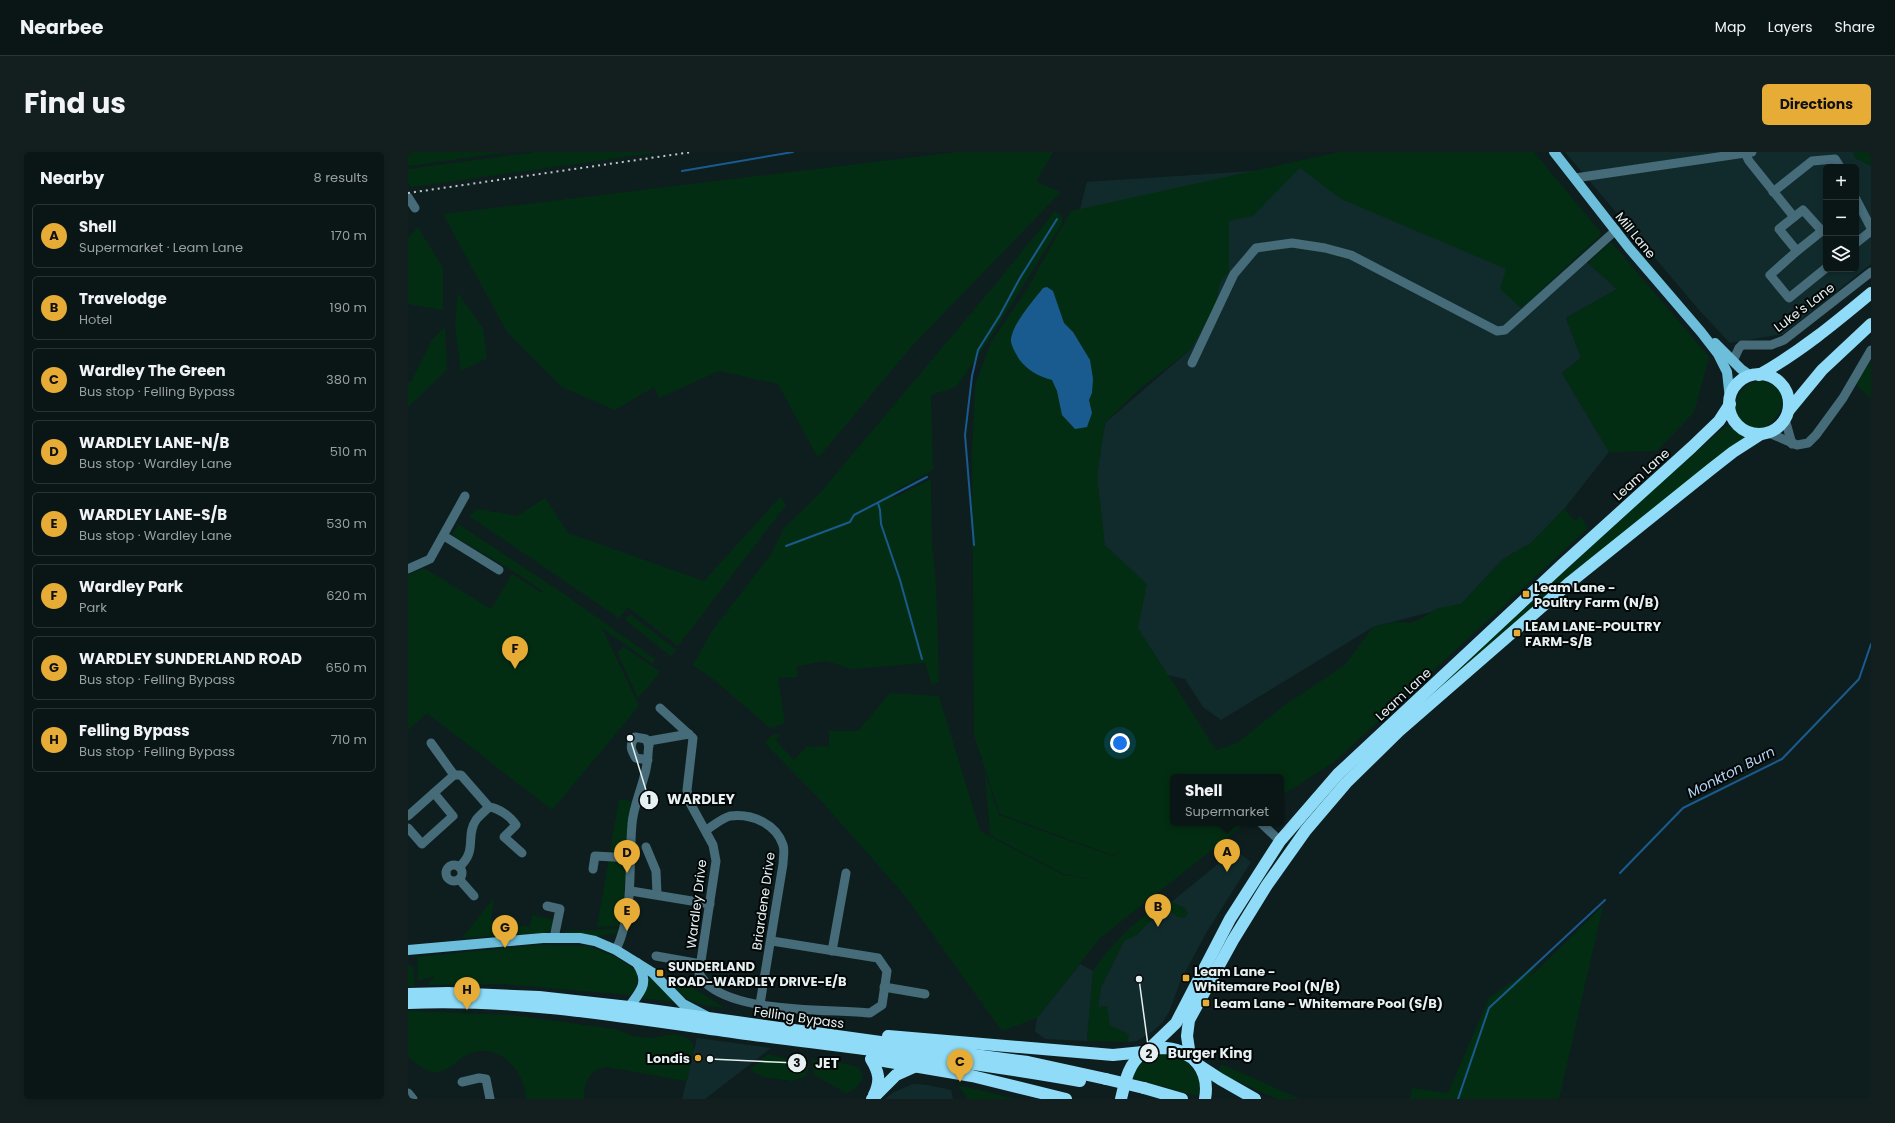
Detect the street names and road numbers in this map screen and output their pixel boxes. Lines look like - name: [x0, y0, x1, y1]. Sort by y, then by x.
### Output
- street label: Mill Lane: [1611, 208, 1660, 263]
- street label: Luke's Lane: [1770, 278, 1839, 337]
- street label: Leam Lane: [1609, 444, 1674, 505]
- street label: Leam Lane: [1371, 664, 1435, 725]
- street label: Briardene Drive: [747, 851, 780, 951]
- street label: Wardley Drive: [682, 858, 711, 950]
- street label: Felling Bypass: [752, 1002, 846, 1033]

